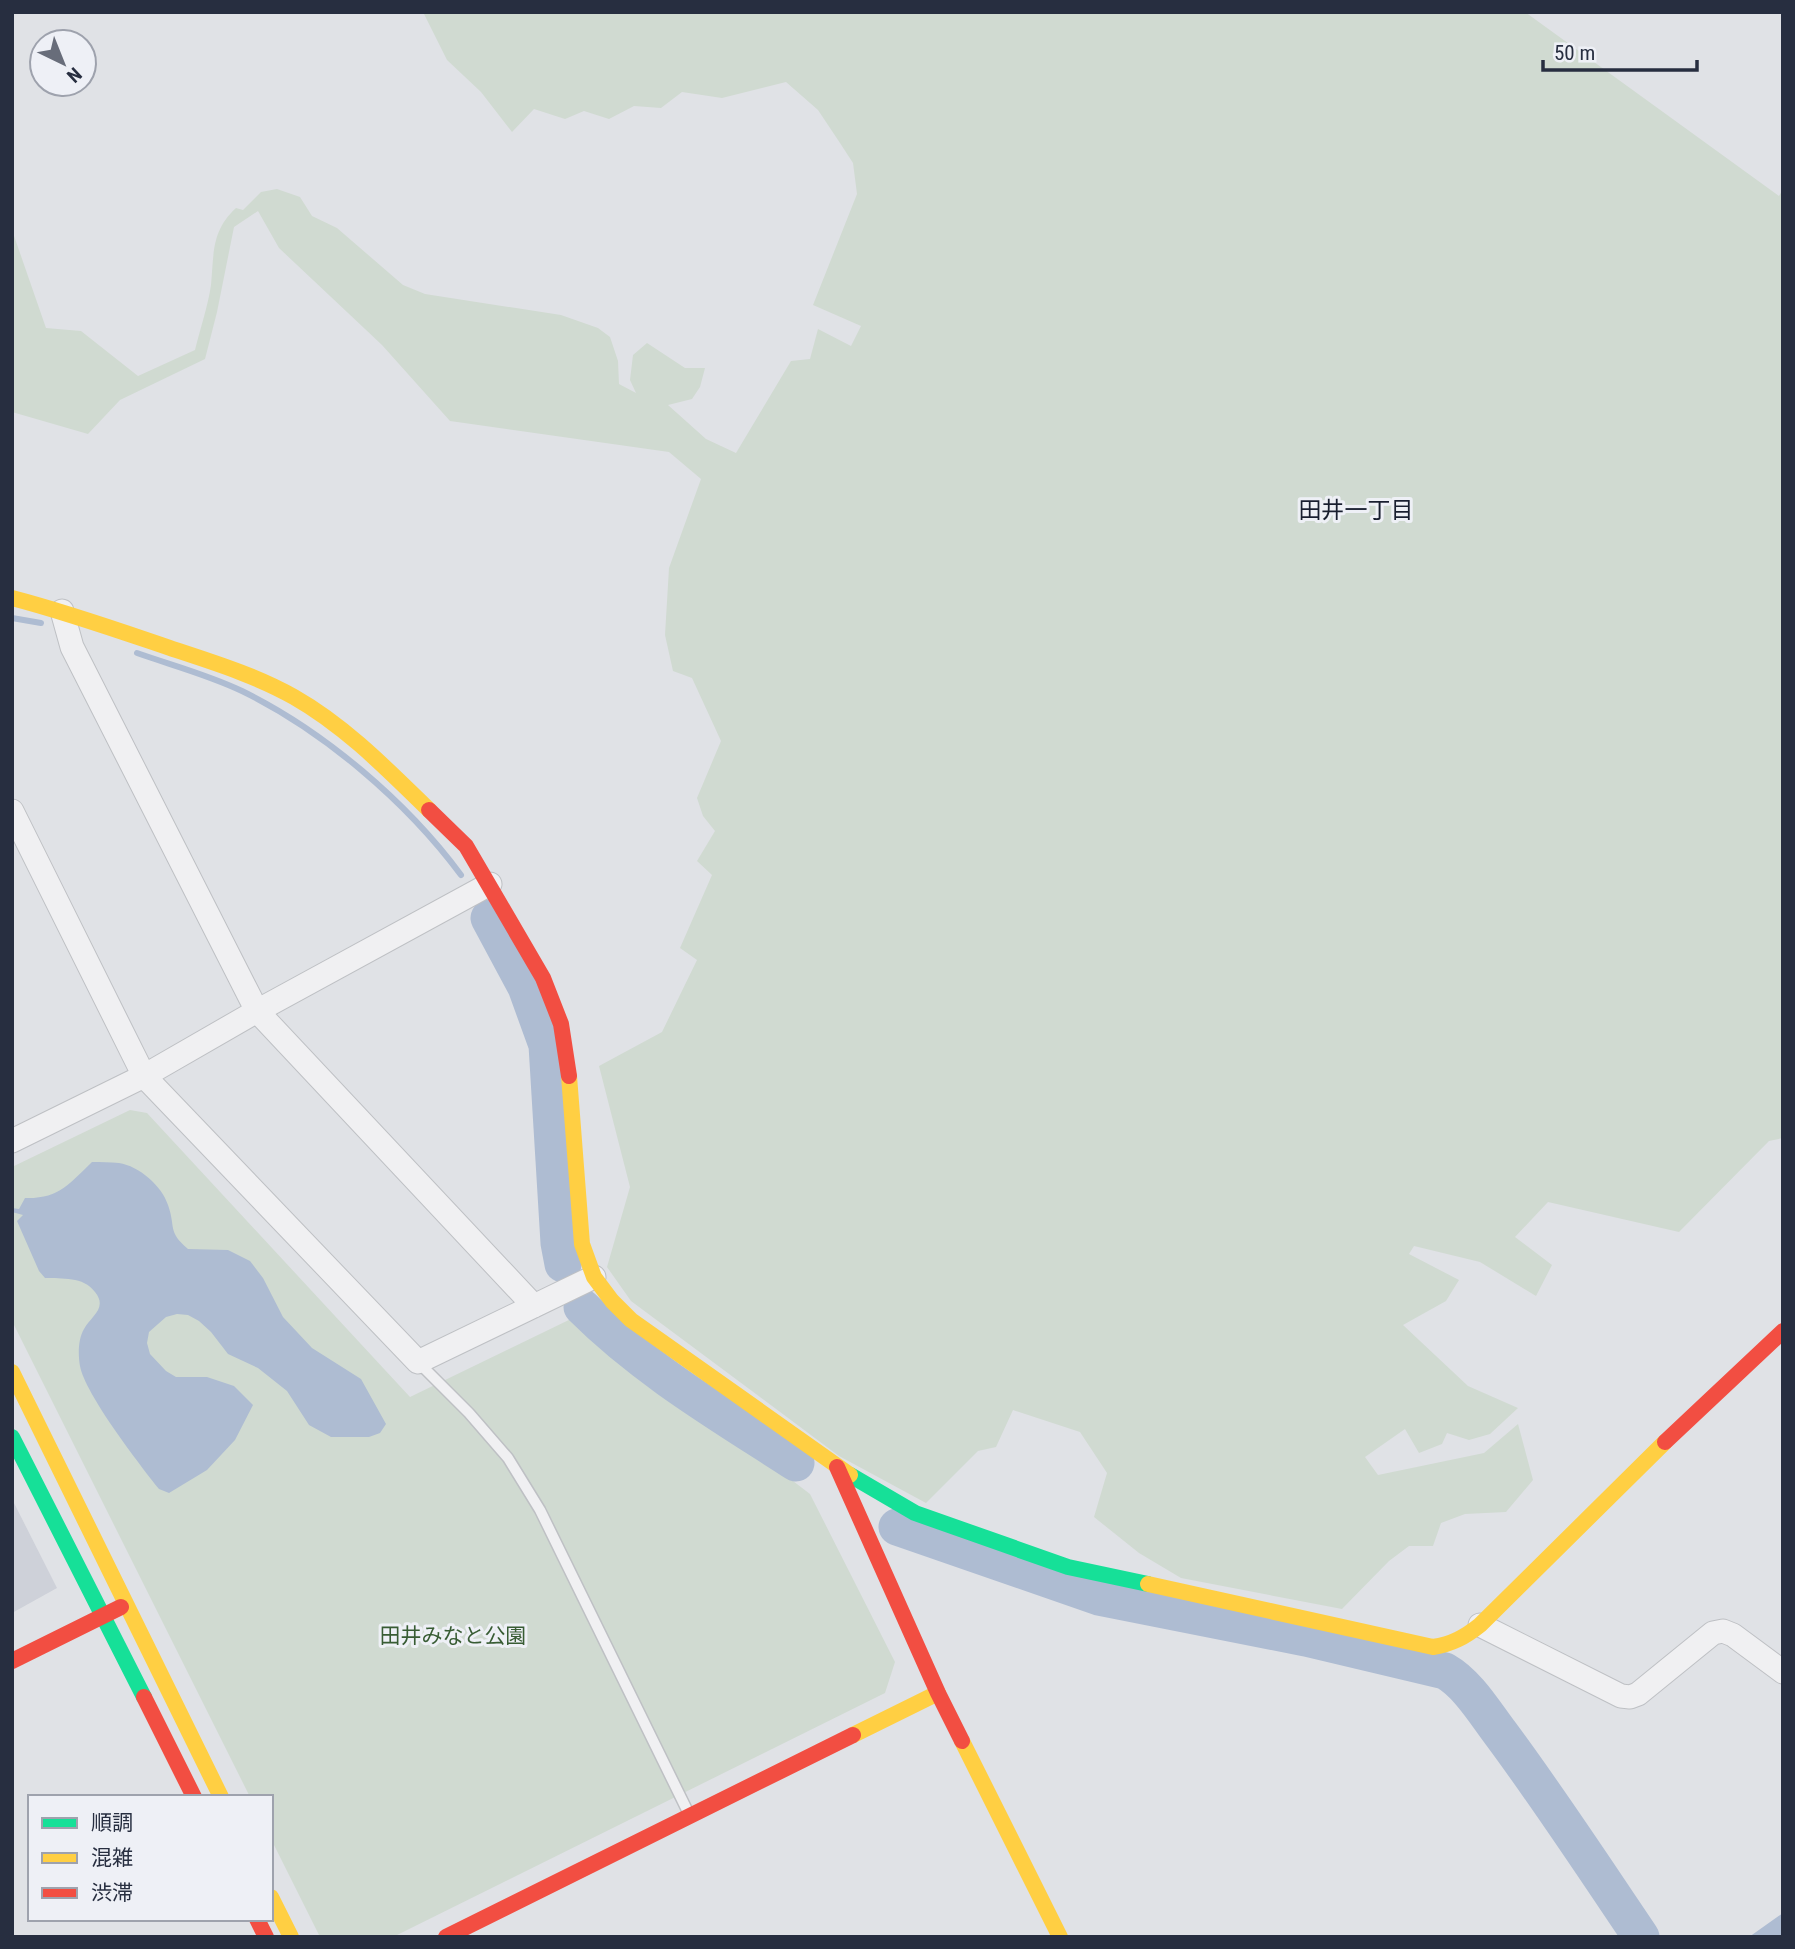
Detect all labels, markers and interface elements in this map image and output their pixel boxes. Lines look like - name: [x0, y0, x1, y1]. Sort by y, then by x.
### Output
- north arrow: [28, 28, 98, 98]
- scale bar: [1543, 28, 1697, 72]
- text: 50 m: [1554, 41, 1595, 65]
- text: N: [62, 63, 86, 87]
- district label: 田井一丁目: [1299, 497, 1414, 524]
- park label: 田井みなと公園: [380, 1624, 527, 1648]
- legend: [28, 1795, 273, 1921]
- text: 順調: [91, 1811, 133, 1835]
- text: 混雑: [91, 1846, 133, 1870]
- text: 渋滞: [91, 1881, 133, 1905]

